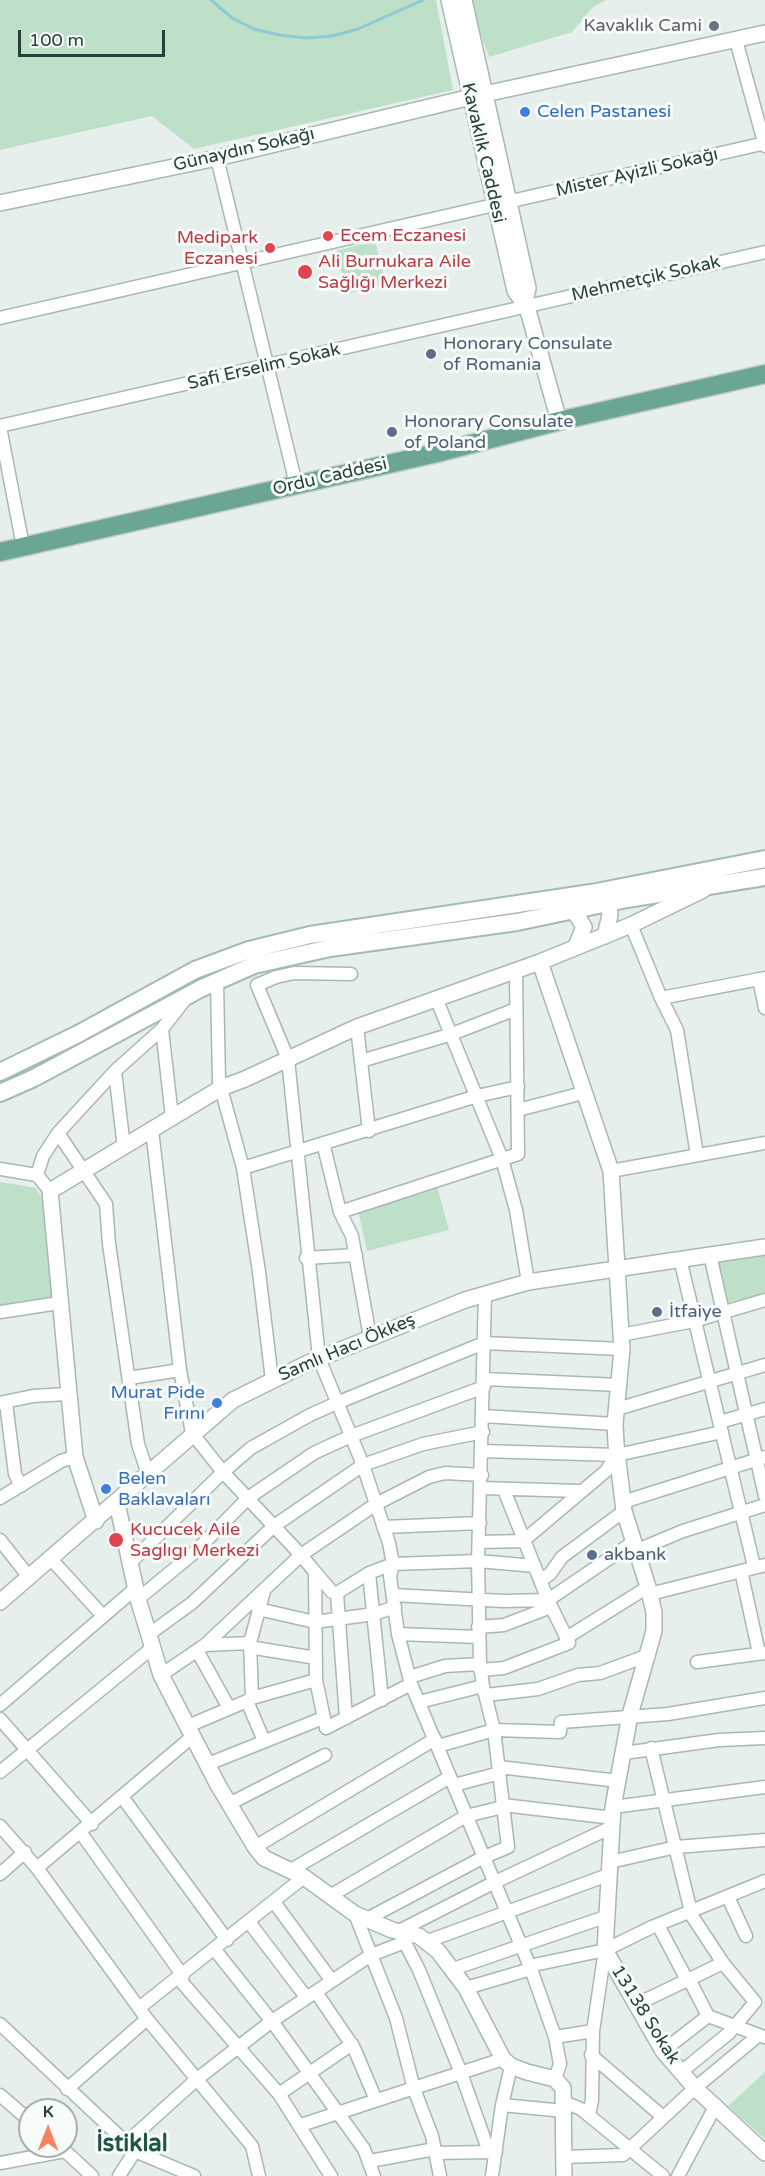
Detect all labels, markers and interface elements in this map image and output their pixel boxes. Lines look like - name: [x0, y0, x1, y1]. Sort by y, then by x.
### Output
- place label: Kavaklık Cami: [584, 15, 702, 37]
- scale bar: [21, 18, 168, 56]
- marker: Kavaklık Cami: [707, 19, 721, 33]
- text: 100 m: [29, 29, 84, 51]
- street label: Kavaklık Caddesi: [456, 81, 510, 225]
- place label: Celen Pastanesi: [537, 101, 671, 123]
- marker: Celen Pastanesi: [518, 105, 532, 119]
- street label: Günaydın Sokağı: [171, 123, 317, 177]
- street label: Mister Ayizli Sokağı: [554, 144, 720, 202]
- place label: Ecem Eczanesi: [340, 225, 466, 247]
- place label: Medipark Eczanesi: [177, 227, 258, 270]
- marker: Ecem Eczanesi: [321, 229, 335, 243]
- marker: Medipark Eczanesi: [263, 241, 277, 255]
- place label: Ali Burnukara Aile Sağlığı Merkezi: [318, 251, 471, 294]
- street label: Mehmetçik Sokak: [570, 251, 722, 307]
- marker: Ali Burnukara Aile Sağlığı Merkezi: [296, 263, 314, 281]
- place label: Honorary Consulate of Romania: [443, 333, 612, 376]
- street label: Safi Erselim Sokak: [186, 339, 342, 395]
- marker: Honorary Consulate of Romania: [424, 347, 438, 361]
- place label: Honorary Consulate of Poland: [404, 411, 573, 454]
- marker: Honorary Consulate of Poland: [385, 425, 399, 439]
- street label: Ordu Caddesi: [271, 453, 389, 501]
- place label: İtfaiye: [669, 1301, 722, 1323]
- marker: İtfaiye: [650, 1305, 664, 1319]
- street label: Samlı Hacı Ökkeş: [275, 1309, 419, 1387]
- place label: Murat Pide Fırını: [111, 1382, 205, 1424]
- marker: Murat Pide Fırını: [210, 1396, 224, 1410]
- place label: Belen Baklavaları: [118, 1468, 210, 1510]
- marker: Belen Baklavaları: [99, 1482, 113, 1496]
- place label: Kucucek Aile Saglıgı Merkezi: [130, 1519, 260, 1562]
- marker: Kucucek Aile Saglıgı Merkezi: [107, 1531, 125, 1549]
- place label: akbank: [604, 1544, 666, 1566]
- marker: akbank: [585, 1548, 599, 1562]
- street label: 13138 Sokak: [606, 1961, 684, 2069]
- north arrow: [18, 2098, 78, 2158]
- text: K: [43, 2102, 53, 2122]
- district label: İstiklal: [96, 2131, 168, 2159]

